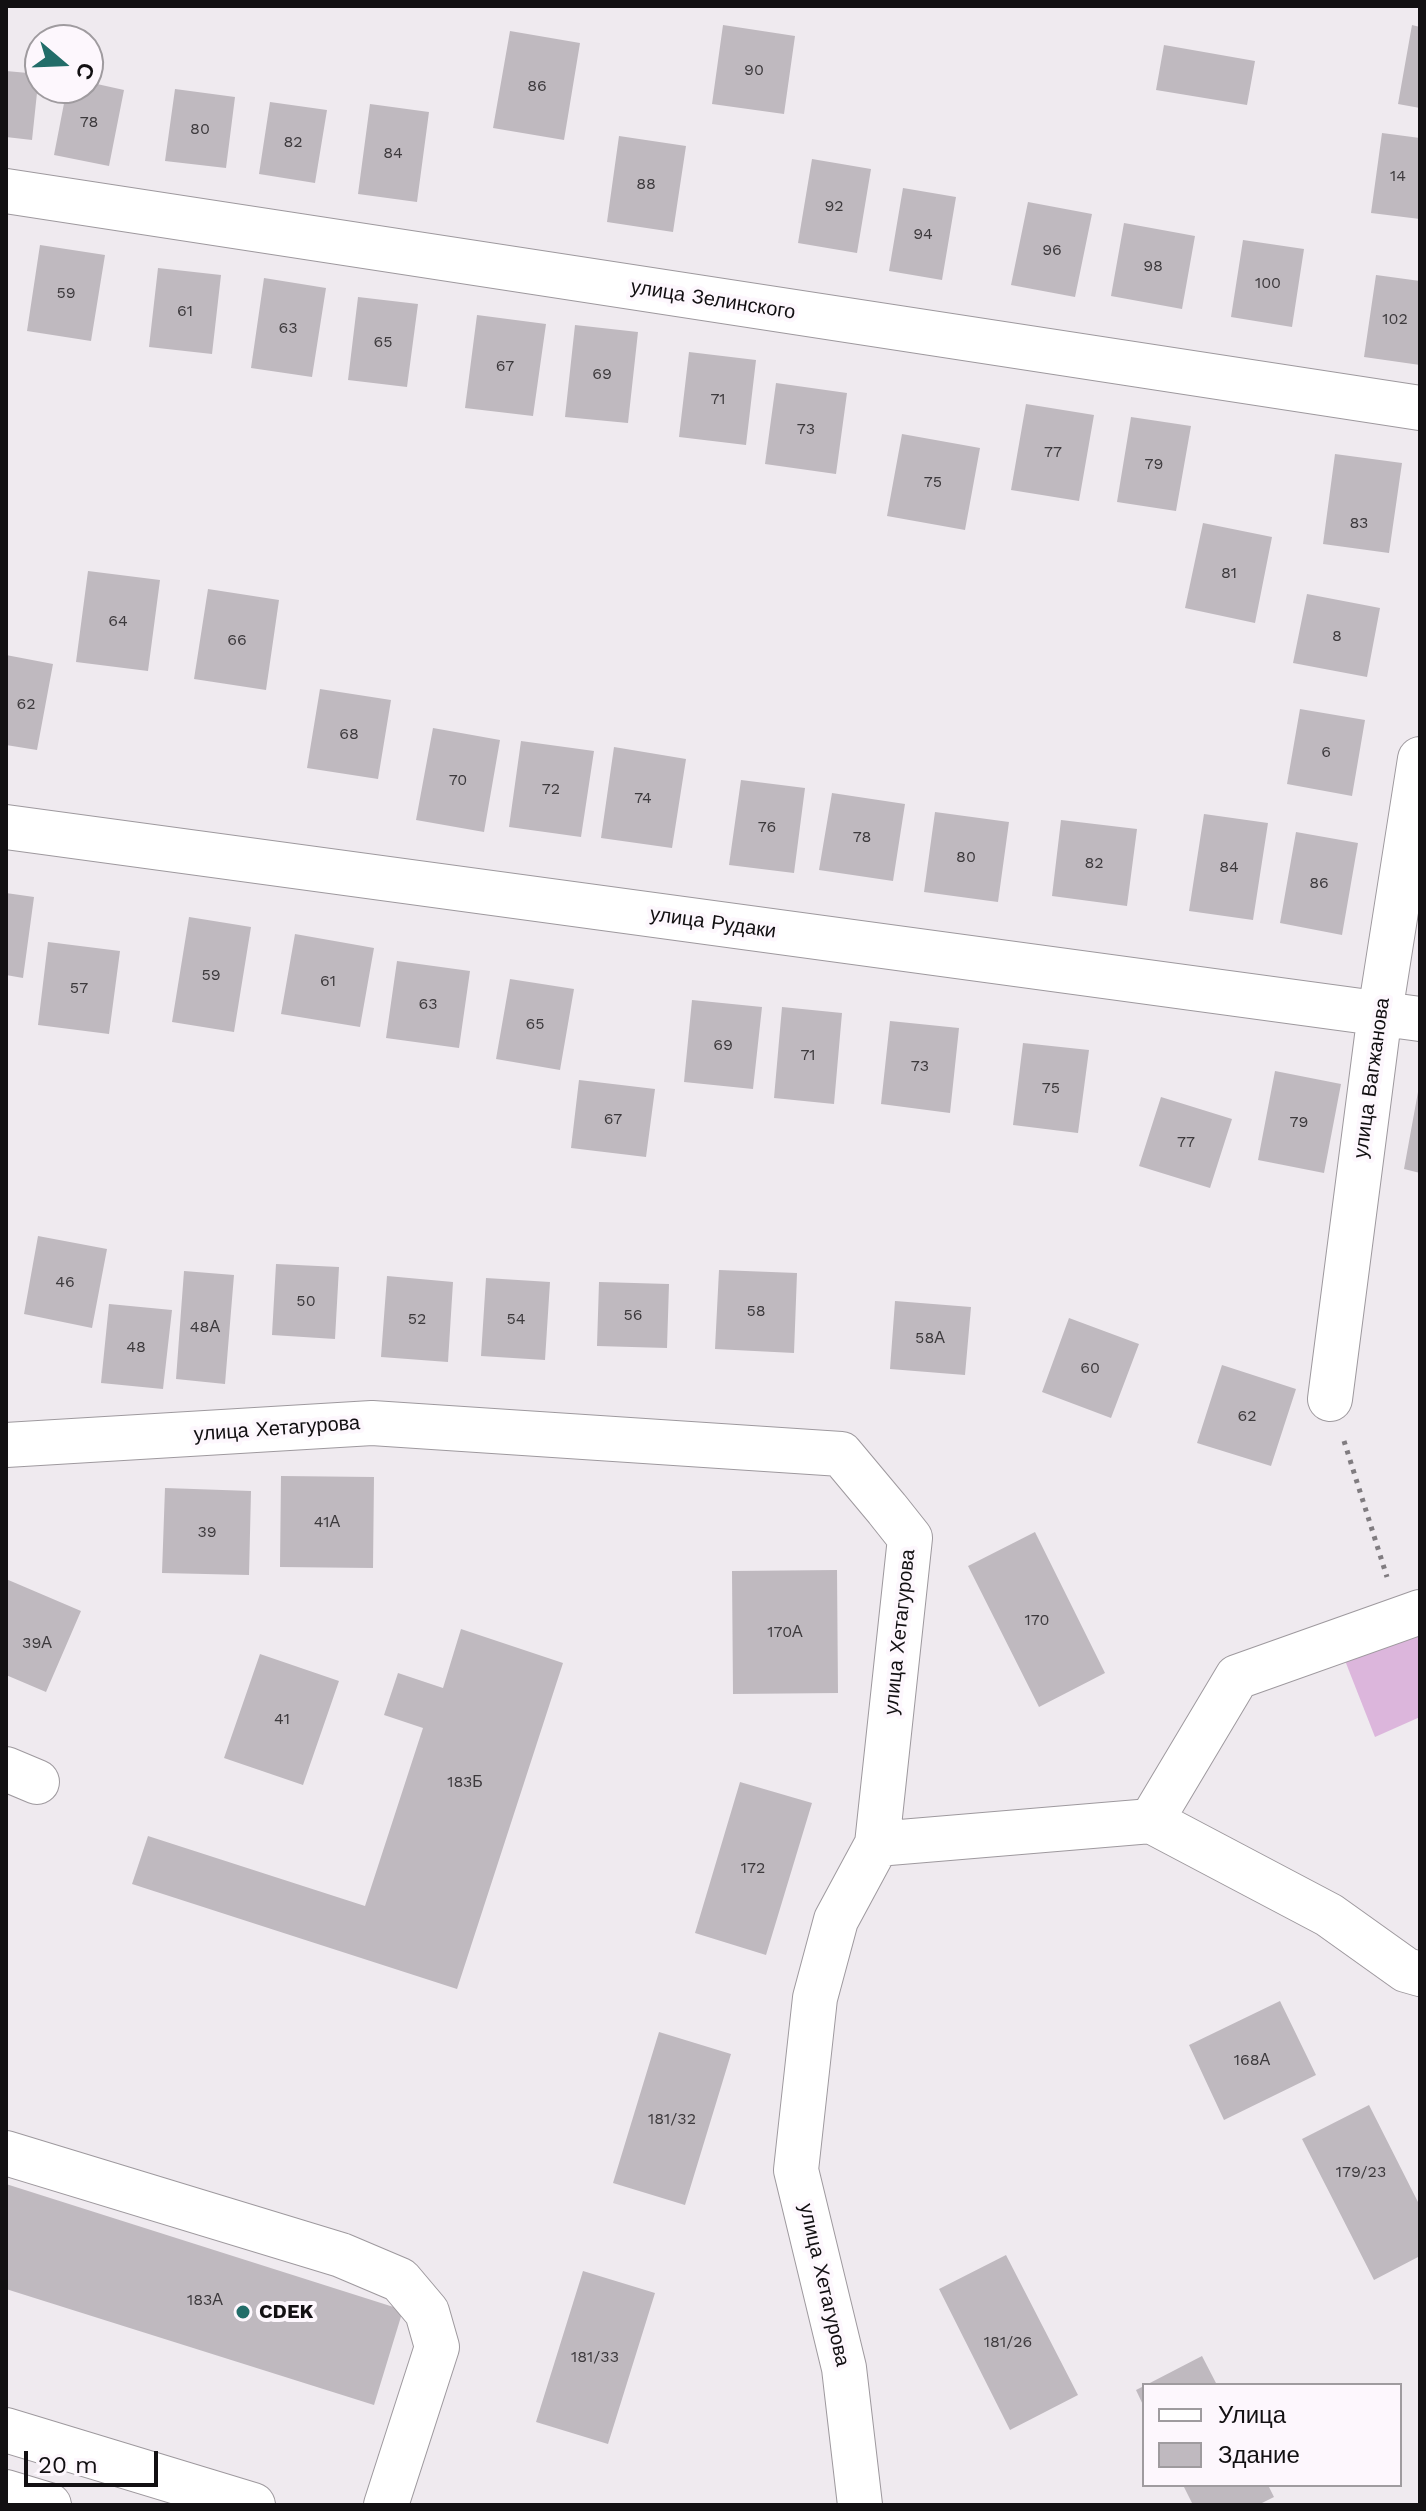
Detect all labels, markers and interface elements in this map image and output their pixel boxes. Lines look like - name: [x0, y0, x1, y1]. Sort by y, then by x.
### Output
- north arrow: [24, 24, 104, 104]
- text: С: [71, 60, 100, 83]
- house number: 90: [744, 60, 764, 80]
- house number: 86: [527, 76, 547, 96]
- house number: 78: [80, 112, 98, 132]
- house number: 80: [190, 119, 210, 139]
- house number: 82: [283, 132, 303, 152]
- house number: 84: [383, 143, 403, 163]
- house number: 14: [1390, 166, 1406, 186]
- house number: 88: [636, 174, 656, 194]
- house number: 92: [824, 196, 844, 216]
- house number: 94: [913, 224, 933, 244]
- house number: 96: [1042, 240, 1062, 260]
- house number: 98: [1143, 256, 1163, 276]
- house number: 100: [1255, 273, 1281, 293]
- street label: улица Зелинского: [629, 275, 797, 325]
- house number: 59: [56, 283, 76, 303]
- house number: 61: [177, 301, 193, 321]
- house number: 102: [1382, 309, 1408, 329]
- house number: 63: [278, 318, 298, 338]
- house number: 65: [373, 332, 393, 352]
- house number: 67: [496, 356, 514, 376]
- house number: 69: [592, 364, 612, 384]
- house number: 71: [710, 389, 726, 409]
- house number: 73: [797, 419, 815, 439]
- house number: 77: [1044, 442, 1062, 462]
- house number: 79: [1145, 454, 1163, 474]
- house number: 75: [924, 472, 942, 492]
- house number: 83: [1350, 513, 1368, 533]
- house number: 81: [1221, 563, 1237, 583]
- house number: 64: [108, 611, 128, 631]
- house number: 8: [1332, 626, 1342, 646]
- house number: 66: [227, 630, 247, 650]
- house number: 62: [16, 694, 36, 714]
- house number: 68: [339, 724, 359, 744]
- house number: 6: [1321, 742, 1331, 762]
- house number: 70: [449, 770, 467, 790]
- house number: 72: [542, 779, 560, 799]
- house number: 74: [634, 788, 652, 808]
- house number: 76: [758, 817, 776, 837]
- house number: 78: [853, 827, 871, 847]
- house number: 80: [956, 847, 976, 867]
- house number: 82: [1084, 853, 1104, 873]
- house number: 84: [1219, 857, 1239, 877]
- house number: 86: [1309, 873, 1329, 893]
- street label: улица Рудаки: [648, 902, 778, 944]
- house number: 59: [201, 965, 221, 985]
- house number: 61: [320, 971, 336, 991]
- house number: 57: [70, 978, 88, 998]
- house number: 63: [418, 994, 438, 1014]
- street label: улица Вагжанова: [1349, 996, 1395, 1160]
- house number: 65: [525, 1014, 545, 1034]
- house number: 69: [713, 1035, 733, 1055]
- house number: 71: [800, 1045, 816, 1065]
- house number: 73: [911, 1056, 929, 1076]
- house number: 75: [1042, 1078, 1060, 1098]
- house number: 67: [604, 1109, 622, 1129]
- house number: 79: [1290, 1112, 1308, 1132]
- house number: 77: [1177, 1132, 1195, 1152]
- house number: 46: [55, 1272, 75, 1292]
- house number: 50: [296, 1291, 316, 1311]
- house number: 58: [746, 1301, 766, 1321]
- house number: 56: [623, 1305, 643, 1325]
- house number: 52: [408, 1309, 426, 1329]
- house number: 54: [506, 1309, 526, 1329]
- house number: 48А: [190, 1317, 220, 1337]
- house number: 58А: [915, 1328, 945, 1348]
- house number: 48: [126, 1337, 146, 1357]
- house number: 60: [1080, 1358, 1100, 1378]
- house number: 62: [1237, 1406, 1257, 1426]
- street label: улица Хетагурова: [193, 1411, 361, 1447]
- house number: 41А: [314, 1512, 340, 1532]
- house number: 39: [197, 1522, 217, 1542]
- street label: улица Хетагурова: [879, 1548, 921, 1716]
- house number: 170: [1025, 1610, 1049, 1630]
- house number: 170А: [767, 1622, 803, 1642]
- house number: 39А: [22, 1633, 52, 1653]
- house number: 41: [274, 1709, 290, 1729]
- house number: 183Б: [447, 1772, 483, 1792]
- house number: 172: [741, 1858, 765, 1878]
- house number: 168А: [1234, 2050, 1270, 2070]
- house number: 181/32: [648, 2109, 696, 2129]
- house number: 179/23: [1336, 2162, 1386, 2182]
- street label: улица Хетагурова: [794, 2201, 854, 2369]
- house number: 183А: [187, 2290, 223, 2310]
- place label: CDEK: [259, 2300, 313, 2324]
- marker: CDEK: [234, 2303, 252, 2321]
- house number: 181/26: [984, 2332, 1032, 2352]
- house number: 181/33: [571, 2347, 619, 2367]
- legend: [1142, 2383, 1402, 2487]
- text: Улица: [1218, 2401, 1286, 2429]
- scale bar: [28, 2435, 162, 2485]
- text: Здание: [1218, 2441, 1300, 2469]
- text: 20 m: [38, 2451, 98, 2479]

